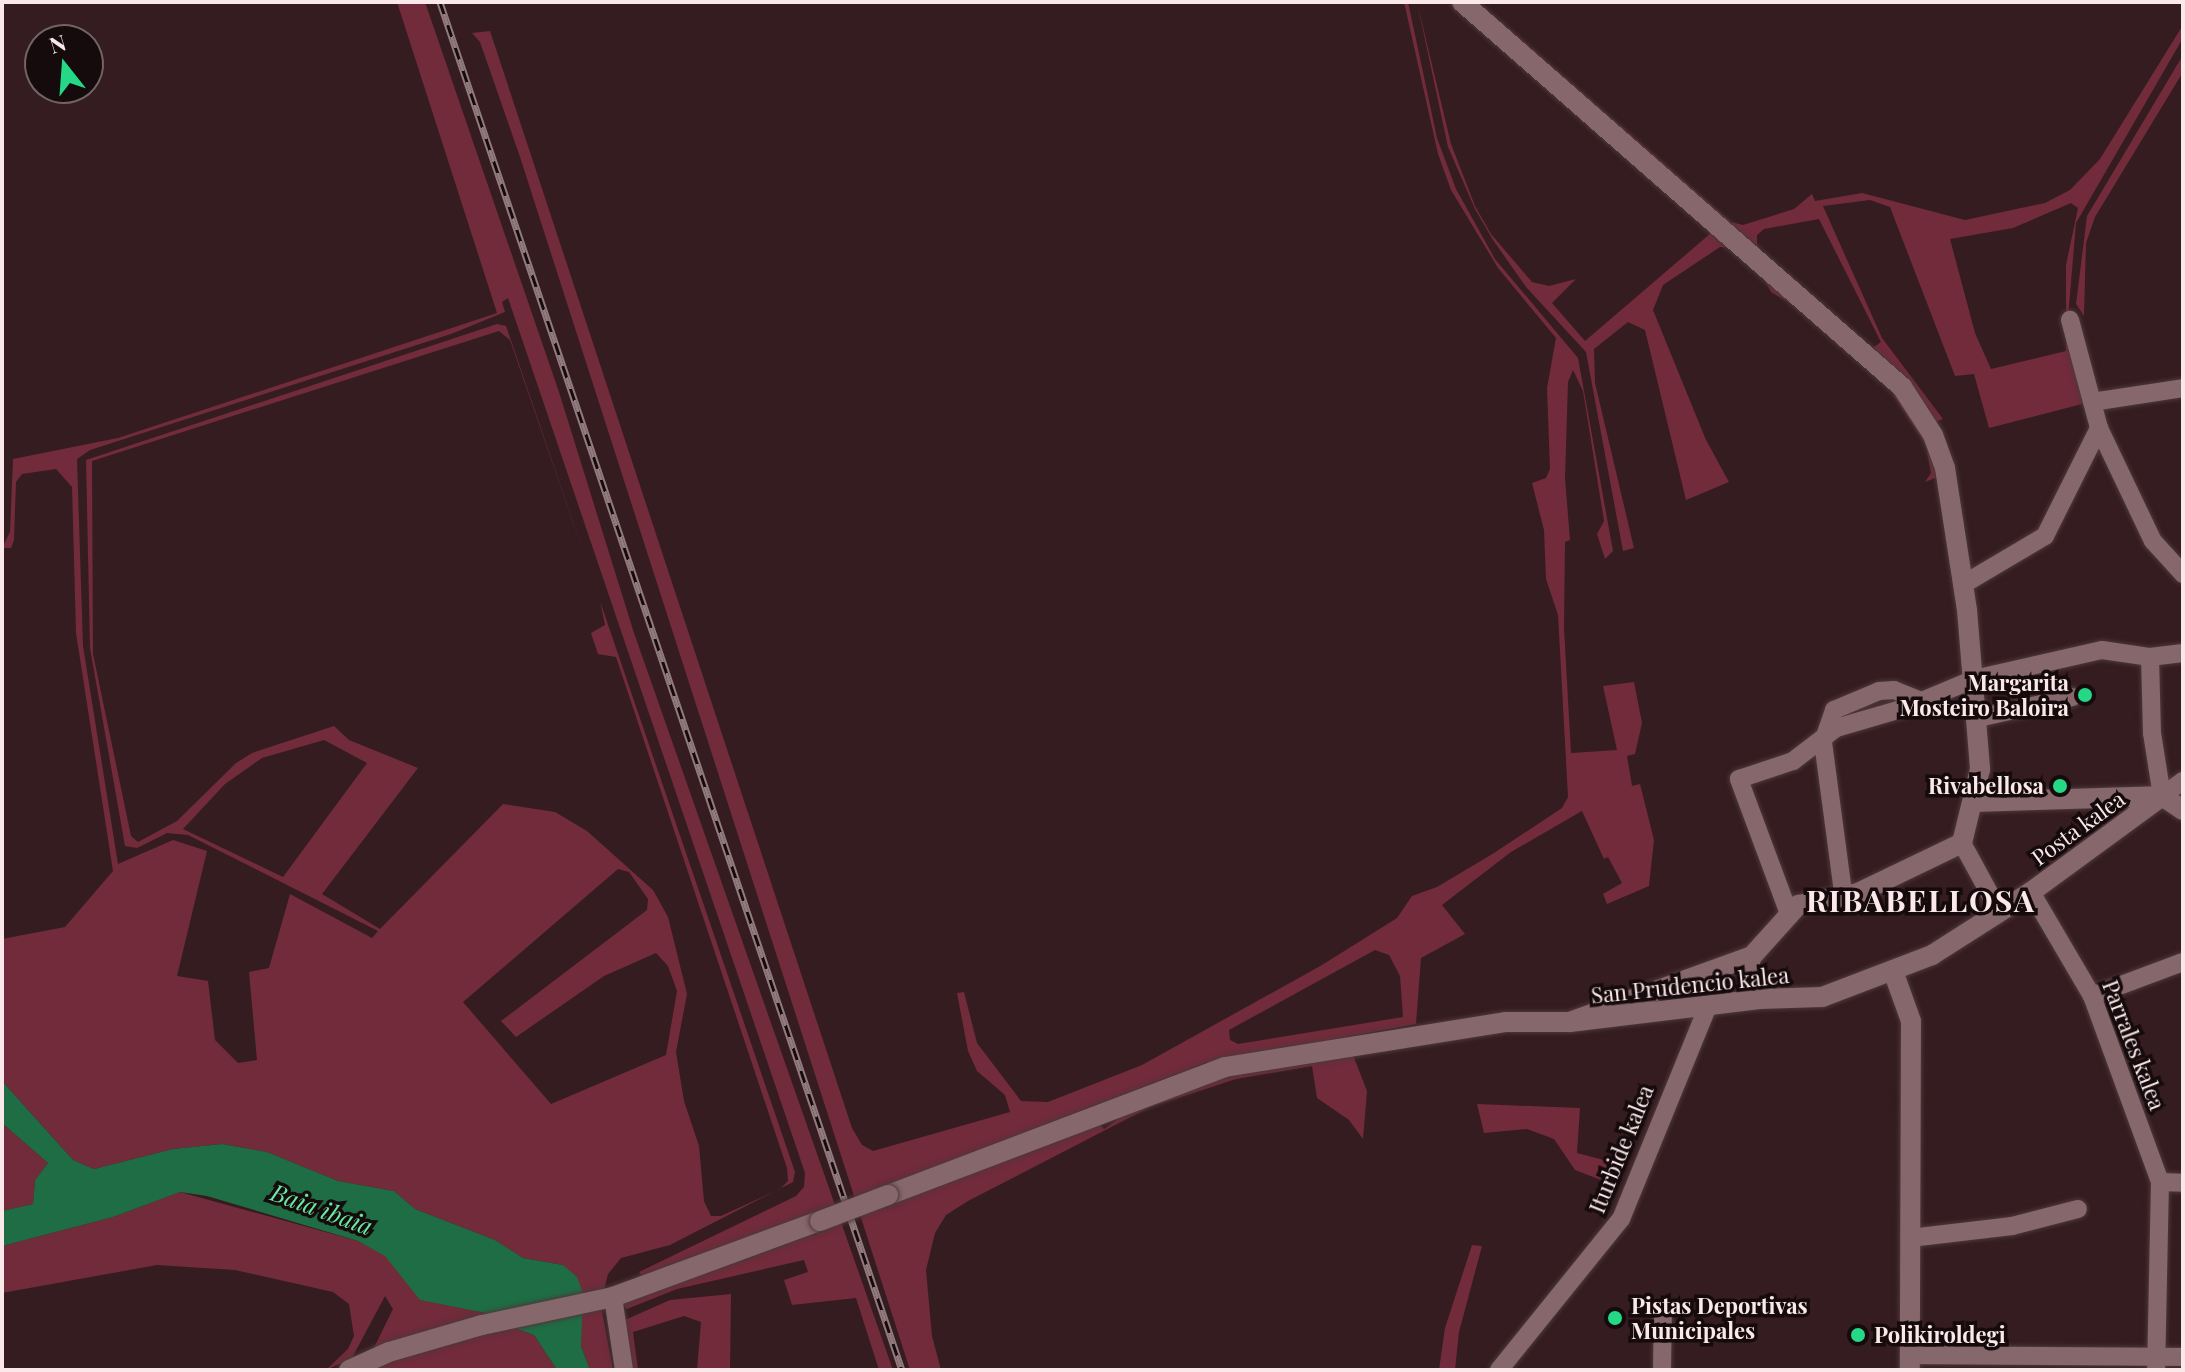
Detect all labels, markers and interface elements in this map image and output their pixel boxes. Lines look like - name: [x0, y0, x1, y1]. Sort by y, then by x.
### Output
- north arrow: [24, 24, 104, 104]
- text: N: [46, 26, 70, 60]
- place label: Margarita Mosteiro Baloira: [1899, 669, 2069, 720]
- marker: Margarita Mosteiro Baloira: [2076, 686, 2094, 704]
- place label: Rivabellosa: [1928, 773, 2044, 799]
- marker: Rivabellosa: [2051, 777, 2069, 795]
- street label: Posta kalea: [2026, 785, 2130, 871]
- district label: RIBABELLOSA: [1806, 882, 2036, 918]
- street label: San Prudencio kalea: [1589, 961, 1791, 1009]
- street label: Parrales kalea: [2097, 976, 2171, 1114]
- street label: Iturbide kalea: [1583, 1081, 1659, 1217]
- water label: Baia ibaia: [267, 1177, 377, 1241]
- place label: Pistas Deportivas Municipales: [1631, 1292, 1808, 1344]
- marker: Pistas Deportivas Municipales: [1606, 1309, 1624, 1327]
- place label: Polikiroldegi: [1874, 1322, 2006, 1348]
- marker: Polikiroldegi: [1849, 1326, 1867, 1344]

